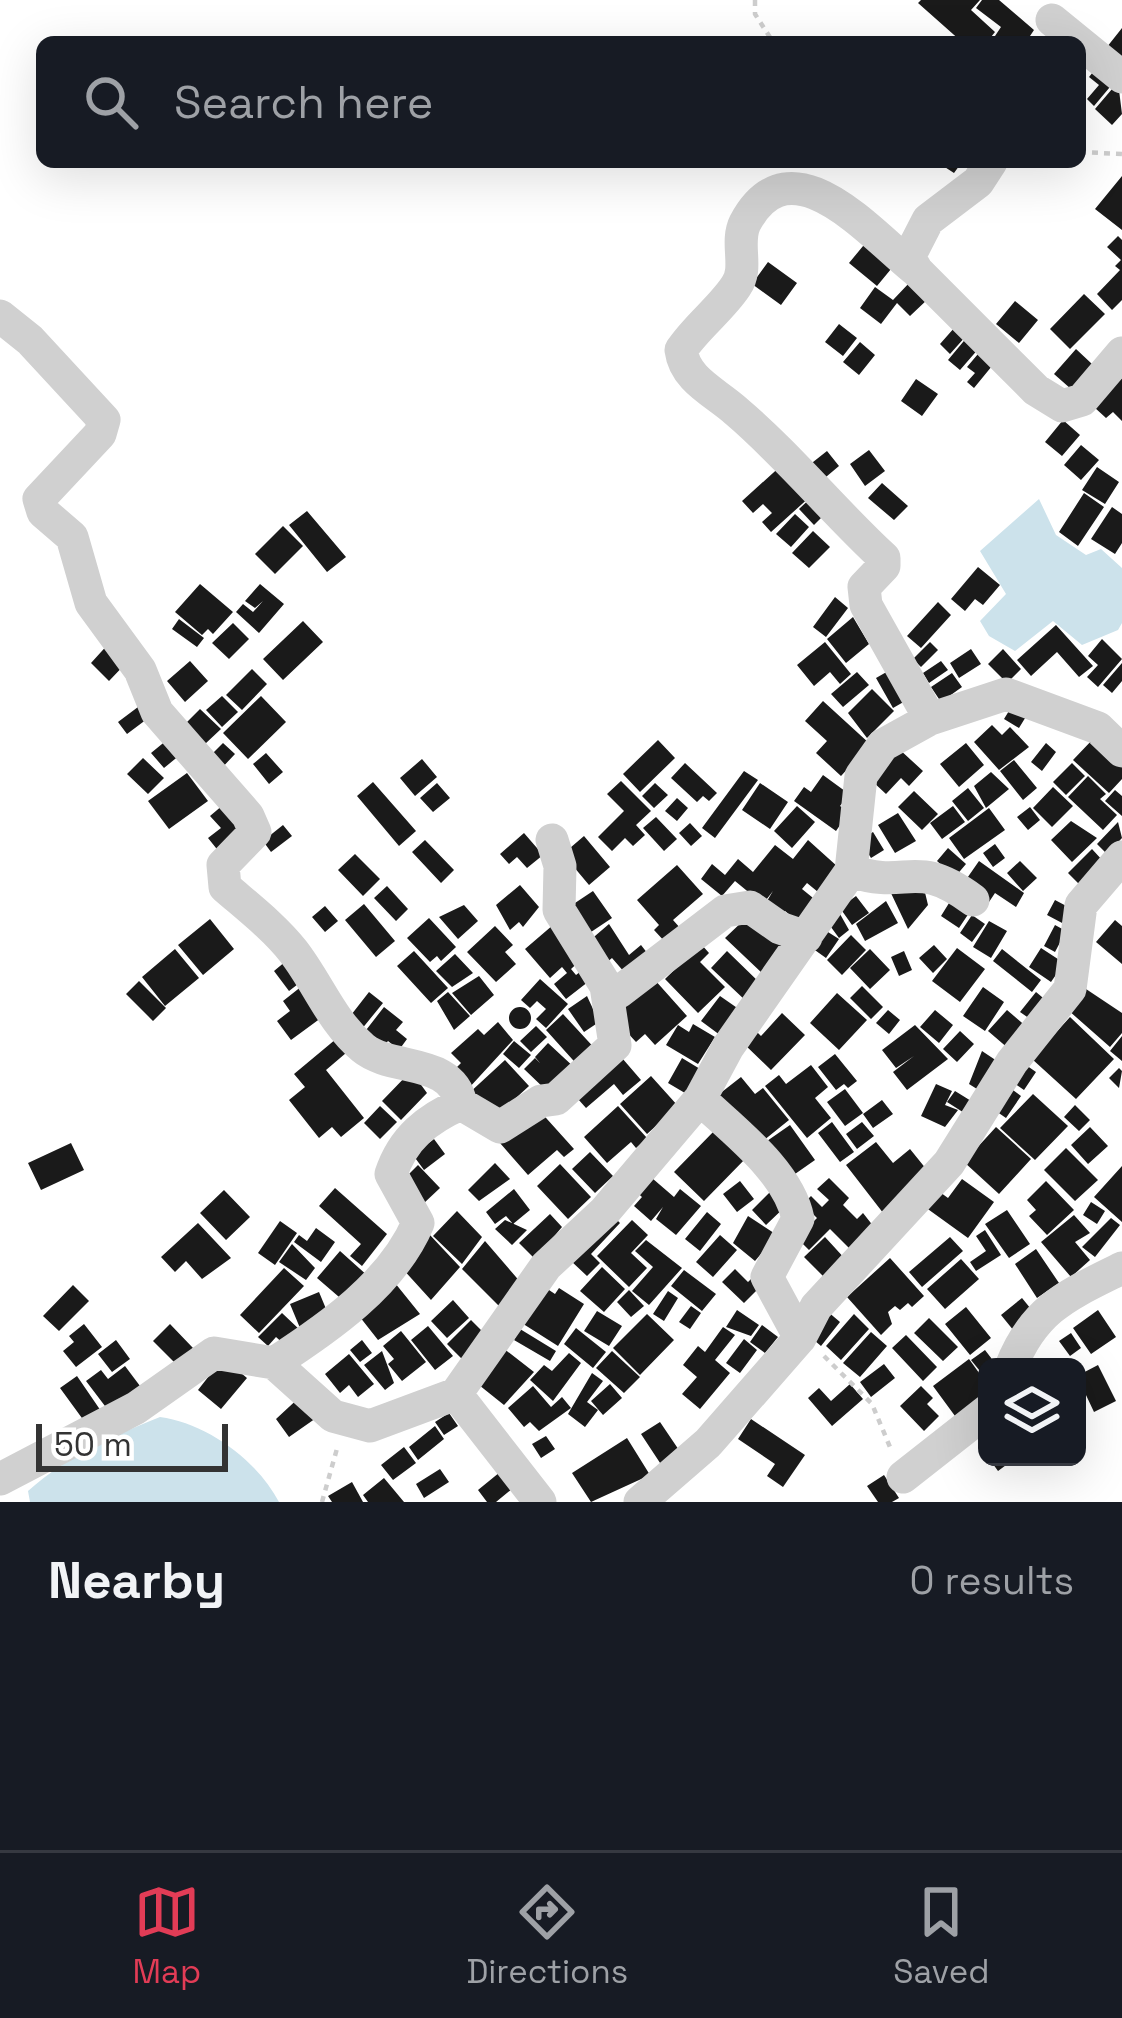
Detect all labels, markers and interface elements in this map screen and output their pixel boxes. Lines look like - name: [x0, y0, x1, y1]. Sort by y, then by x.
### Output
- search box: [36, 36, 1086, 168]
- icon: search: [78, 69, 144, 135]
- text: Search here: [174, 74, 433, 131]
- map controls: [978, 1358, 1086, 1466]
- button: layers: [978, 1358, 1086, 1466]
- scale bar: [36, 1418, 228, 1471]
- text: 50 m: [54, 1424, 132, 1466]
- text: Nearby: [48, 1548, 225, 1613]
- text: 0 results: [909, 1556, 1074, 1605]
- tab: Map: [133, 1879, 201, 1993]
- tab: Directions: [466, 1879, 628, 1993]
- tab: Saved: [893, 1879, 989, 1993]

